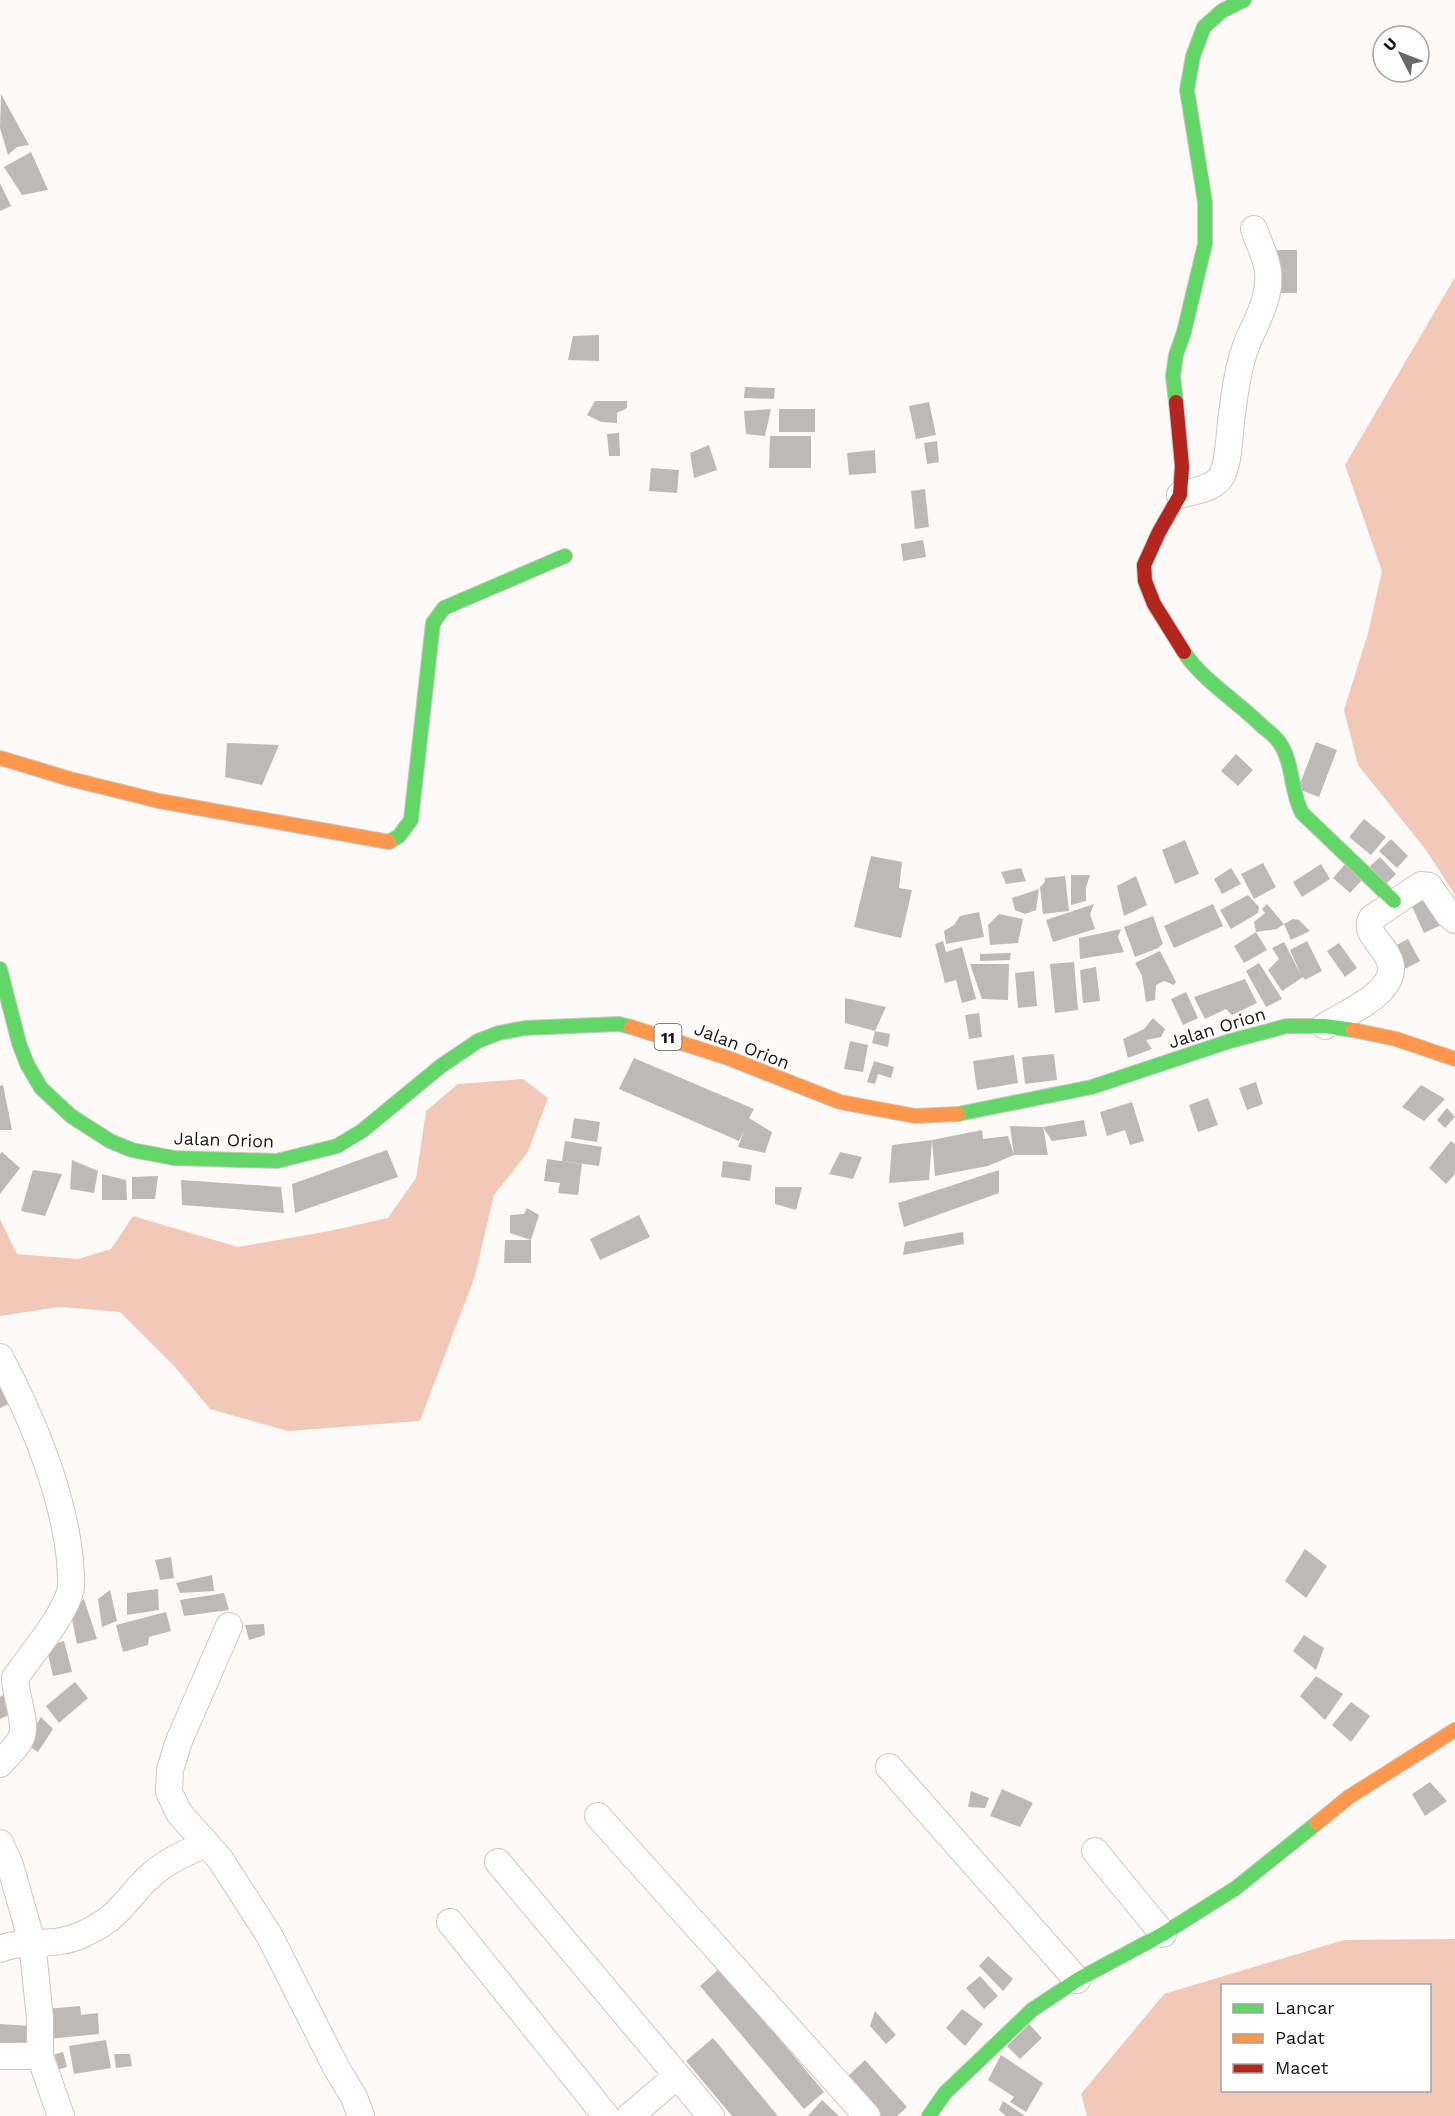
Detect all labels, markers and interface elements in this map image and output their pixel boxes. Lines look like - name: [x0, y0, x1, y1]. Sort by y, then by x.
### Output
- north arrow: [1371, 24, 1431, 84]
- text: U: [1379, 34, 1401, 55]
- street label: Jalan Orion: [1166, 1003, 1268, 1052]
- street label: Jalan Orion: [692, 1018, 793, 1073]
- road number: 11: [654, 1024, 682, 1050]
- street label: Jalan Orion: [173, 1127, 275, 1152]
- legend: [1221, 1984, 1431, 2092]
- text: Lancar: [1275, 1997, 1335, 2018]
- text: Padat: [1275, 2027, 1325, 2048]
- text: Macet: [1275, 2057, 1329, 2078]

